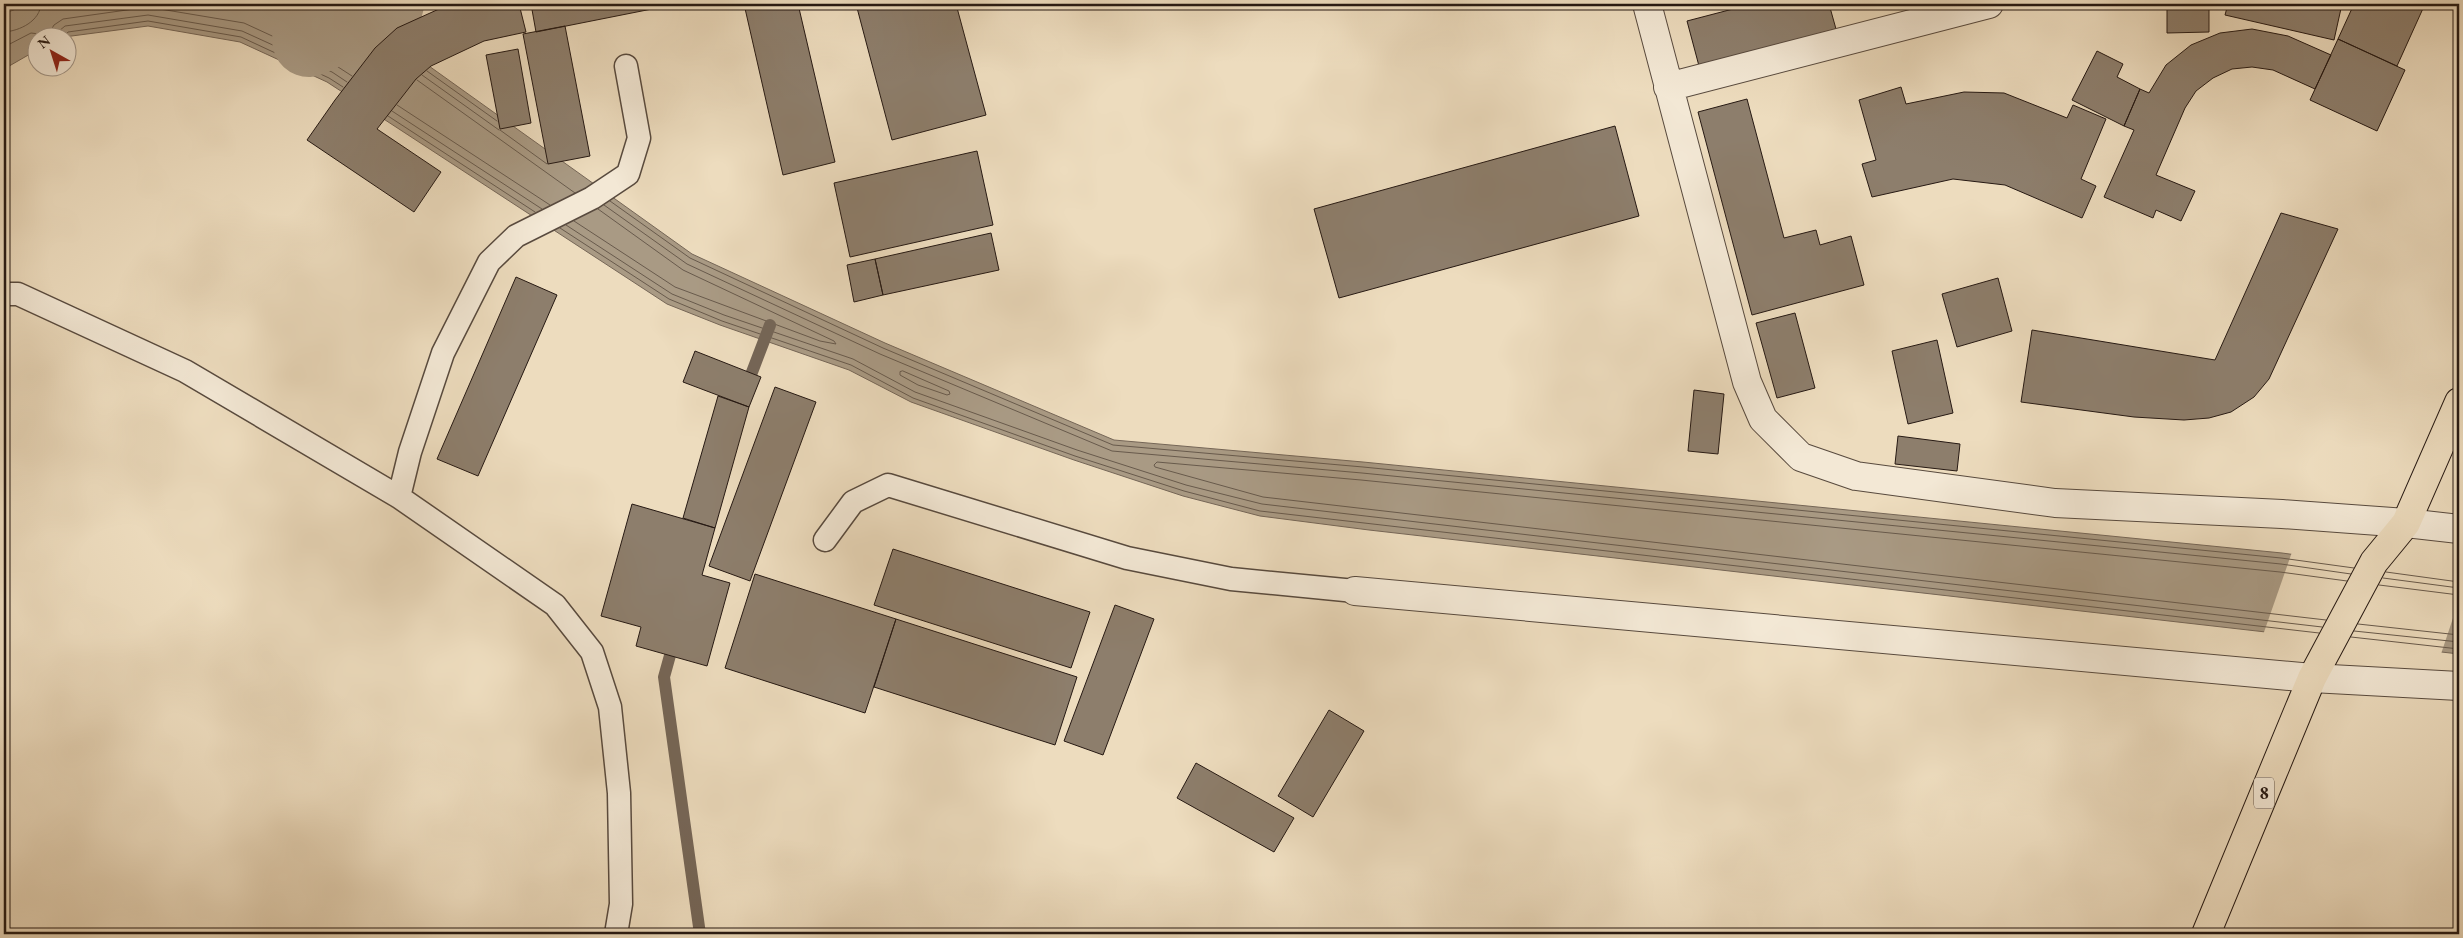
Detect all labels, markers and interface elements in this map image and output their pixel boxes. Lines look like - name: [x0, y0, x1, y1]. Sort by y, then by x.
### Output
- north arrow: [28, 28, 78, 78]
- text: N: [34, 31, 54, 52]
- road number: 8: [2254, 778, 2274, 808]

